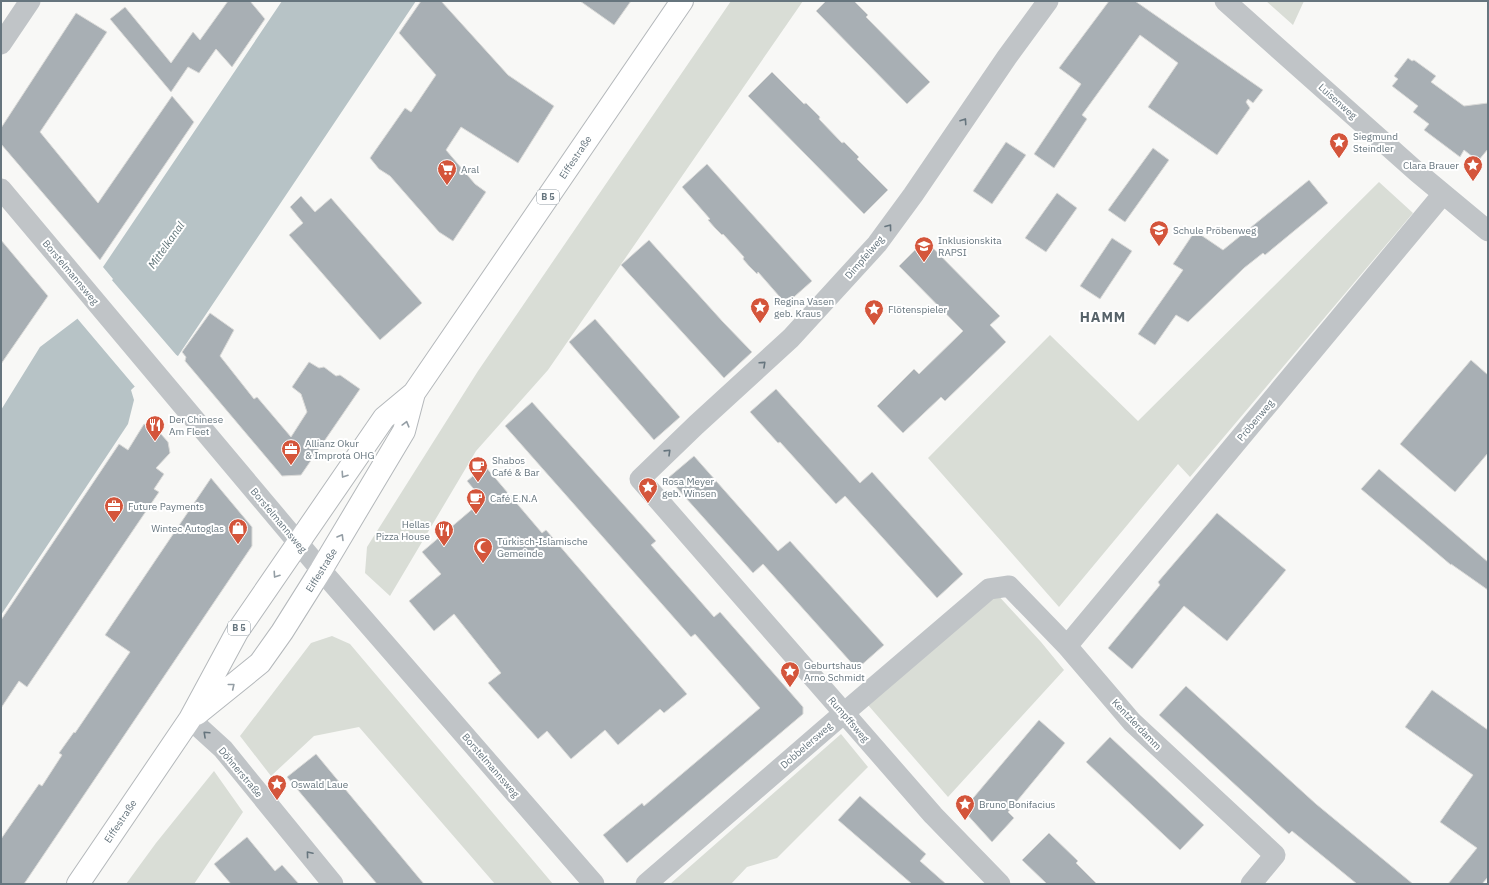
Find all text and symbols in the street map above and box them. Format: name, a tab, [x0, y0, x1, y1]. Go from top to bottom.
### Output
street label: Luisenweg	[1316, 81, 1360, 123]
one-way arrow	[959, 118, 967, 125]
place label: Siegmund Steindler	[1353, 130, 1398, 155]
place icon: Siegmund Steindler	[1328, 131, 1350, 159]
street label: Eiffestraße	[556, 133, 595, 181]
place icon: Clara Brauer	[1462, 154, 1484, 182]
supermarket icon: Aral	[436, 158, 458, 186]
place label: Clara Brauer	[1403, 159, 1459, 172]
place label: Aral	[461, 163, 479, 176]
road number: B 5	[537, 190, 559, 204]
water label: Mittelkanal	[145, 219, 187, 271]
school or university icon: Schule Pröbenweg	[1148, 219, 1170, 247]
place label: Schule Pröbenweg	[1173, 224, 1257, 237]
one-way arrow	[884, 225, 891, 232]
street label: Dimpfelweg	[842, 232, 887, 282]
place label: Inklusionskita RAPSI	[938, 234, 1002, 259]
school or university icon: Inklusionskita RAPSI	[913, 235, 935, 263]
street label: Borstelmannsweg	[40, 237, 102, 308]
place label: Regina Vasen geb. Kraus	[774, 295, 834, 320]
place icon: Regina Vasen geb. Kraus	[749, 296, 771, 324]
place icon: Flötenspieler	[863, 298, 885, 326]
place label: Flötenspieler	[888, 303, 947, 316]
district label: HAMM	[1080, 308, 1126, 326]
one-way arrow	[758, 361, 766, 368]
street label: Pröbenweg	[1234, 396, 1277, 444]
place label: Der Chinese Am Fleet	[169, 413, 224, 438]
restaurant icon: Der Chinese Am Fleet	[144, 414, 166, 442]
one-way arrow	[401, 421, 409, 427]
place label: Allianz Okur & Improta OHG	[305, 437, 374, 462]
office icon: Allianz Okur & Improta OHG	[280, 438, 302, 466]
one-way arrow	[663, 449, 671, 457]
place label: Shabos Café & Bar	[492, 454, 540, 479]
cafe icon: Shabos Café & Bar	[467, 455, 489, 483]
one-way arrow	[342, 471, 349, 478]
place label: Rosa Meyer geb. Winsen	[662, 475, 717, 500]
place icon: Rosa Meyer geb. Winsen	[637, 476, 659, 504]
street label: Borstelmannsweg	[248, 485, 310, 556]
cafe icon: Café E.N.A	[465, 487, 487, 515]
place label: Café E.N.A	[490, 492, 538, 505]
office icon: Future Payments	[103, 495, 125, 523]
place label: Future Payments	[128, 500, 204, 513]
shop icon: Wintec Autoglas	[227, 517, 249, 545]
place label: Hellas Pizza House	[376, 518, 431, 543]
restaurant icon: Hellas Pizza House	[433, 519, 455, 547]
place label: Wintec Autoglas	[151, 522, 224, 535]
one-way arrow	[337, 534, 344, 541]
place label: Türkisch-Islamische Gemeinde	[497, 535, 588, 560]
mosque icon: Türkisch-Islamische Gemeinde	[472, 536, 494, 564]
street label: Eiffestraße	[303, 545, 340, 595]
one-way arrow	[273, 571, 281, 578]
road number: B 5	[228, 621, 250, 635]
place label: Geburtshaus Arno Schmidt	[804, 659, 865, 684]
place icon: Geburtshaus Arno Schmidt	[779, 660, 801, 688]
one-way arrow	[227, 684, 234, 691]
street label: Rumpffsweg	[825, 694, 872, 745]
street label: Kentzlerdamm	[1109, 696, 1164, 753]
street label: Dobbelersweg	[778, 719, 835, 771]
one-way arrow	[203, 731, 211, 739]
street label: Borstelmannsweg	[459, 731, 523, 801]
street label: Döhnerstraße	[216, 744, 266, 801]
place icon: Oswald Laue	[266, 773, 288, 801]
place label: Oswald Laue	[291, 778, 349, 791]
place icon: Bruno Bonifacius	[954, 793, 976, 821]
street label: Eiffestraße	[101, 797, 140, 845]
place label: Bruno Bonifacius	[979, 798, 1056, 811]
one-way arrow	[306, 851, 313, 859]

